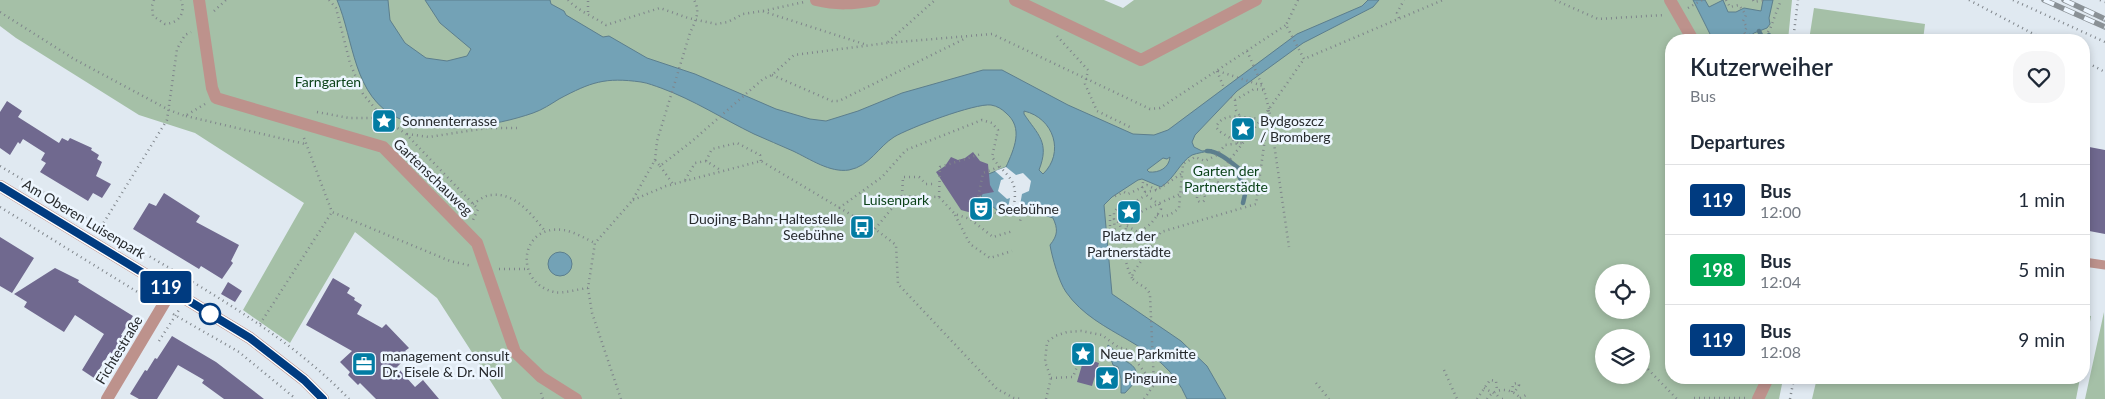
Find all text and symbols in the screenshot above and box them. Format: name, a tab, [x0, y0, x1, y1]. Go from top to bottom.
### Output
button: heart	[2013, 51, 2065, 103]
text: Kutzerweiher	[1690, 52, 1833, 81]
park label: Farngarten	[295, 73, 361, 90]
text: Bus	[1690, 86, 1716, 105]
place icon: Sonnenterrasse	[371, 108, 397, 134]
place label: Sonnenterrasse	[402, 112, 497, 129]
place label: Bydgoszcz / Bromberg	[1260, 112, 1331, 145]
place icon: Bydgoszcz / Bromberg	[1230, 116, 1256, 142]
text: Departures	[1690, 130, 1785, 153]
street label: Gartenschauweg	[390, 135, 476, 219]
park label: Garten der Partnerstädte	[1184, 162, 1268, 195]
street label: Am Oberen Luisenpark	[20, 175, 150, 263]
text: Bus	[1760, 179, 1791, 202]
text: 1 min	[2018, 188, 2065, 211]
text: 119	[1702, 189, 1733, 211]
park label: Luisenpark	[863, 191, 930, 208]
theatre icon: Seebühne	[968, 196, 994, 222]
place icon: Platz der Partnerstädte	[1116, 199, 1142, 225]
place label: Seebühne	[998, 200, 1059, 217]
text: 12:00	[1760, 202, 1801, 221]
place label: Duojing-Bahn-Haltestelle Seebühne	[688, 210, 844, 243]
bus stop icon: Duojing-Bahn-Haltestelle Seebühne	[849, 214, 875, 240]
place label: Platz der Partnerstädte	[1087, 227, 1171, 260]
text: Bus	[1760, 249, 1791, 272]
text: 5 min	[2018, 258, 2065, 281]
text: 198	[1702, 259, 1733, 281]
map controls	[1595, 264, 1650, 384]
button: locate	[1595, 264, 1650, 319]
line badge: 119	[137, 271, 195, 303]
text: 12:04	[1760, 272, 1801, 291]
text: 119	[150, 276, 182, 298]
unlabelled marker	[199, 303, 221, 325]
street label: Fichtestraße	[92, 313, 146, 387]
text: Bus	[1760, 319, 1791, 342]
text: 9 min	[2018, 328, 2065, 351]
button: layers	[1595, 329, 1650, 384]
text: 119	[1702, 329, 1733, 351]
place icon: Neue Parkmitte	[1070, 341, 1096, 367]
text: 12:08	[1760, 342, 1801, 361]
place label: Neue Parkmitte	[1100, 345, 1196, 362]
place label: management consult Dr. Eisele & Dr. Noll	[382, 347, 510, 380]
office icon: management consult Dr. Eisele & Dr. Noll	[351, 351, 377, 377]
place icon: Pinguine	[1094, 365, 1120, 391]
place label: Pinguine	[1124, 369, 1177, 386]

